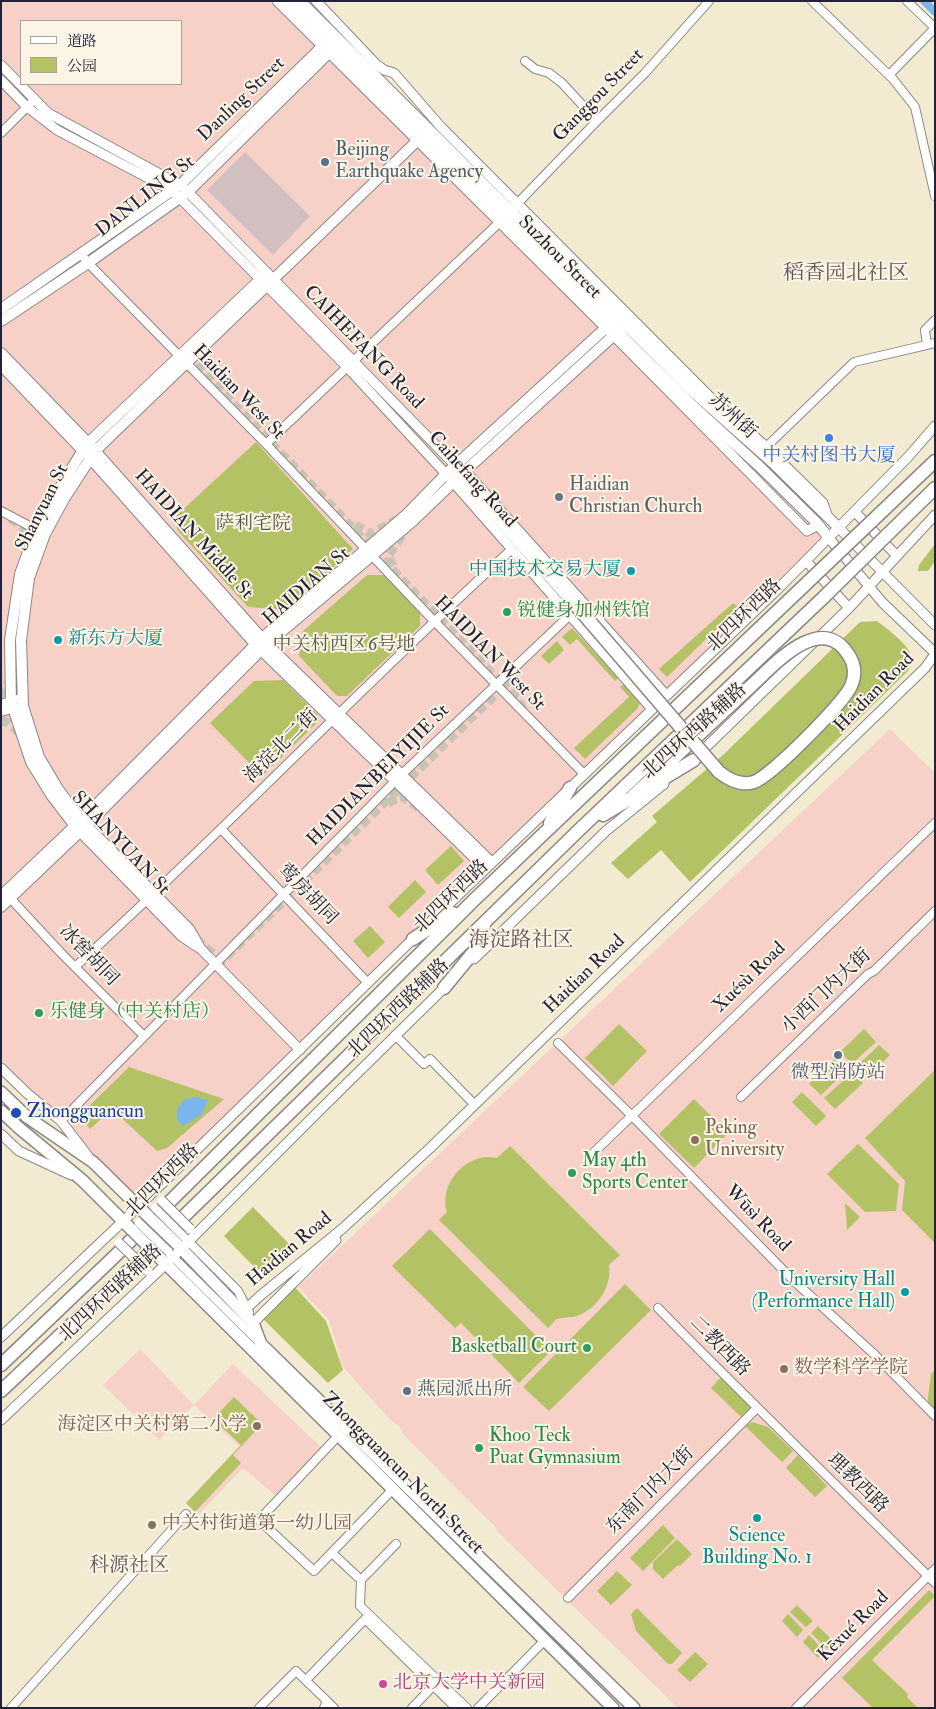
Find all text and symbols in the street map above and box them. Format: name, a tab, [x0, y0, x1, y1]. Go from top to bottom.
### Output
legend	[20, 20, 182, 85]
text: 道路	[67, 32, 97, 51]
street label: Ganggou Street	[549, 45, 649, 147]
street label: Danling Street	[194, 53, 290, 147]
text: 公园	[67, 57, 97, 76]
place label: Beijing Earthquake Agency	[335, 140, 483, 184]
street label: DANLING St	[92, 151, 200, 243]
marker: Beijing Earthquake Agency	[319, 156, 331, 168]
street label: Suzhou Street	[513, 212, 605, 304]
district label: 稻香园北社区	[783, 261, 909, 287]
street label: CAIHEFANG Road	[298, 282, 428, 414]
street label: Haidian West St	[187, 341, 289, 445]
street label: 苏州街	[703, 389, 761, 445]
street label: Caihefang Road	[423, 427, 521, 533]
marker: 中关村图书大厦	[823, 432, 835, 444]
place label: 中关村图书大厦	[763, 446, 895, 468]
street label: Shanyuan St	[11, 461, 75, 555]
street label: HAIDIAN Middle St	[129, 465, 257, 605]
place label: Haidian Christian Church	[569, 475, 703, 519]
marker: Haidian Christian Church	[553, 491, 565, 503]
park label: 萨利宅院	[215, 514, 291, 536]
street label: HAIDIAN St	[259, 543, 355, 631]
place label: 中国技术交易大厦	[469, 560, 621, 582]
marker: 中国技术交易大厦	[625, 565, 637, 577]
street label: 北四环西路	[703, 575, 787, 657]
street label: HAIDIAN West St	[429, 592, 549, 716]
place label: 锐健身加州铁馆	[517, 601, 650, 623]
marker: 锐健身加州铁馆	[501, 606, 513, 618]
place label: 新东方大厦	[68, 629, 163, 651]
marker: 新东方大厦	[52, 634, 64, 646]
park label: 中关村西区6号地	[273, 635, 415, 657]
street label: Haidian Road	[830, 648, 920, 738]
street label: 北四环西路辅路	[638, 679, 752, 785]
street label: HAIDIANBEIYIJIE St	[303, 700, 455, 852]
street label: 海淀北二街	[240, 705, 324, 789]
street label: SHANYUAN St	[66, 787, 174, 901]
street label: 北四环西路	[410, 856, 494, 938]
street label: 莺房胡同	[272, 860, 342, 930]
street label: 冰窖胡同	[53, 921, 123, 991]
district label: 海淀路社区	[469, 928, 573, 954]
street label: Haidian Road	[540, 931, 630, 1019]
street label: Xuésù Road	[709, 938, 791, 1018]
street label: 小西门内大街	[778, 945, 876, 1039]
street label: 北四环西路辅路	[343, 955, 455, 1063]
place label: 乐健身（中关村店）	[49, 1002, 220, 1024]
marker: 乐健身（中关村店）	[33, 1007, 45, 1019]
marker: 微型消防站	[832, 1049, 844, 1061]
place label: 微型消防站	[791, 1063, 885, 1085]
place label: Zhongguancun	[27, 1102, 144, 1124]
marker: Zhongguancun	[9, 1106, 23, 1120]
place label: Peking University	[705, 1118, 784, 1162]
marker: Peking University	[689, 1134, 701, 1146]
street label: 北四环西路	[121, 1139, 205, 1223]
place label: May 4th Sports Center	[582, 1151, 688, 1195]
marker: May 4th Sports Center	[566, 1167, 578, 1179]
street label: Wūsì Road	[719, 1181, 795, 1257]
street label: Haidian Road	[243, 1208, 337, 1292]
street label: 北四环西路辅路	[55, 1240, 167, 1348]
place label: University Hall (Performance Hall)	[752, 1270, 895, 1314]
marker: University Hall (Performance Hall)	[899, 1286, 911, 1298]
street label: 二教西路	[684, 1312, 754, 1382]
place label: Basketball Court	[450, 1337, 577, 1359]
marker: Basketball Court	[581, 1342, 593, 1354]
place label: 数学科学学院	[794, 1358, 908, 1380]
marker: 数学科学学院	[778, 1363, 790, 1375]
place label: 燕园派出所	[417, 1380, 512, 1402]
marker: 燕园派出所	[401, 1385, 413, 1397]
street label: Zhongguancun North Street	[316, 1388, 488, 1560]
place label: 海淀区中关村第二小学	[57, 1415, 247, 1437]
marker: 海淀区中关村第二小学	[251, 1420, 263, 1432]
place label: Khoo Teck Puat Gymnasium	[489, 1426, 621, 1470]
marker: Khoo Teck Puat Gymnasium	[473, 1442, 485, 1454]
street label: 东南门内大街	[603, 1443, 699, 1539]
street label: 理教西路	[822, 1449, 892, 1519]
marker: Science Building No. 1	[751, 1512, 763, 1524]
place label: 中关村街道第一幼儿园	[162, 1514, 352, 1536]
marker: 中关村街道第一幼儿园	[146, 1519, 158, 1531]
place label: Science Building No. 1	[702, 1526, 812, 1570]
district label: 科源社区	[89, 1555, 169, 1579]
street label: Kēxué Road	[814, 1587, 894, 1667]
place label: 北京大学中关新园	[393, 1673, 545, 1695]
marker: 北京大学中关新园	[377, 1678, 389, 1690]

